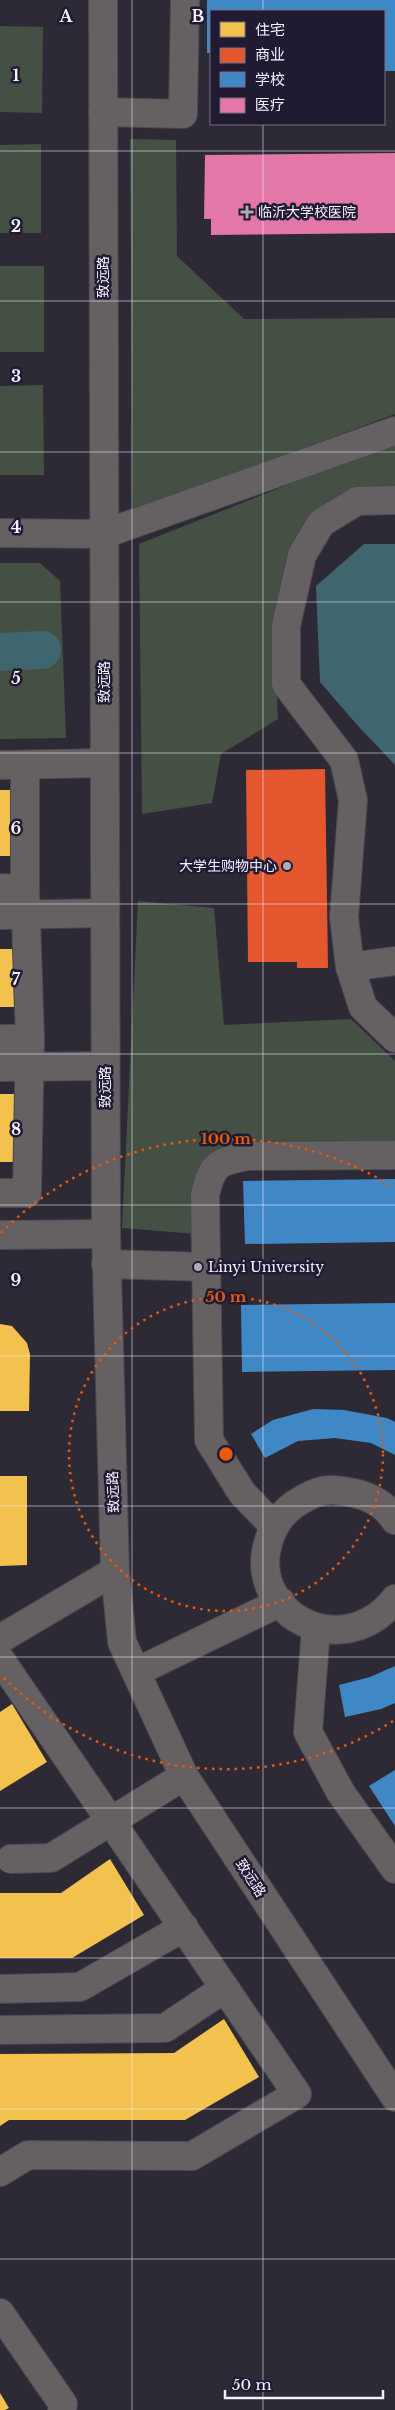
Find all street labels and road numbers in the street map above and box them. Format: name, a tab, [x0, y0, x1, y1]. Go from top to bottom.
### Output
street label: 致远路	[94, 256, 112, 298]
street label: 致远路	[95, 661, 113, 703]
street label: 致远路	[96, 1066, 114, 1108]
street label: 致远路	[103, 1471, 123, 1513]
street label: 致远路	[232, 1855, 270, 1901]

